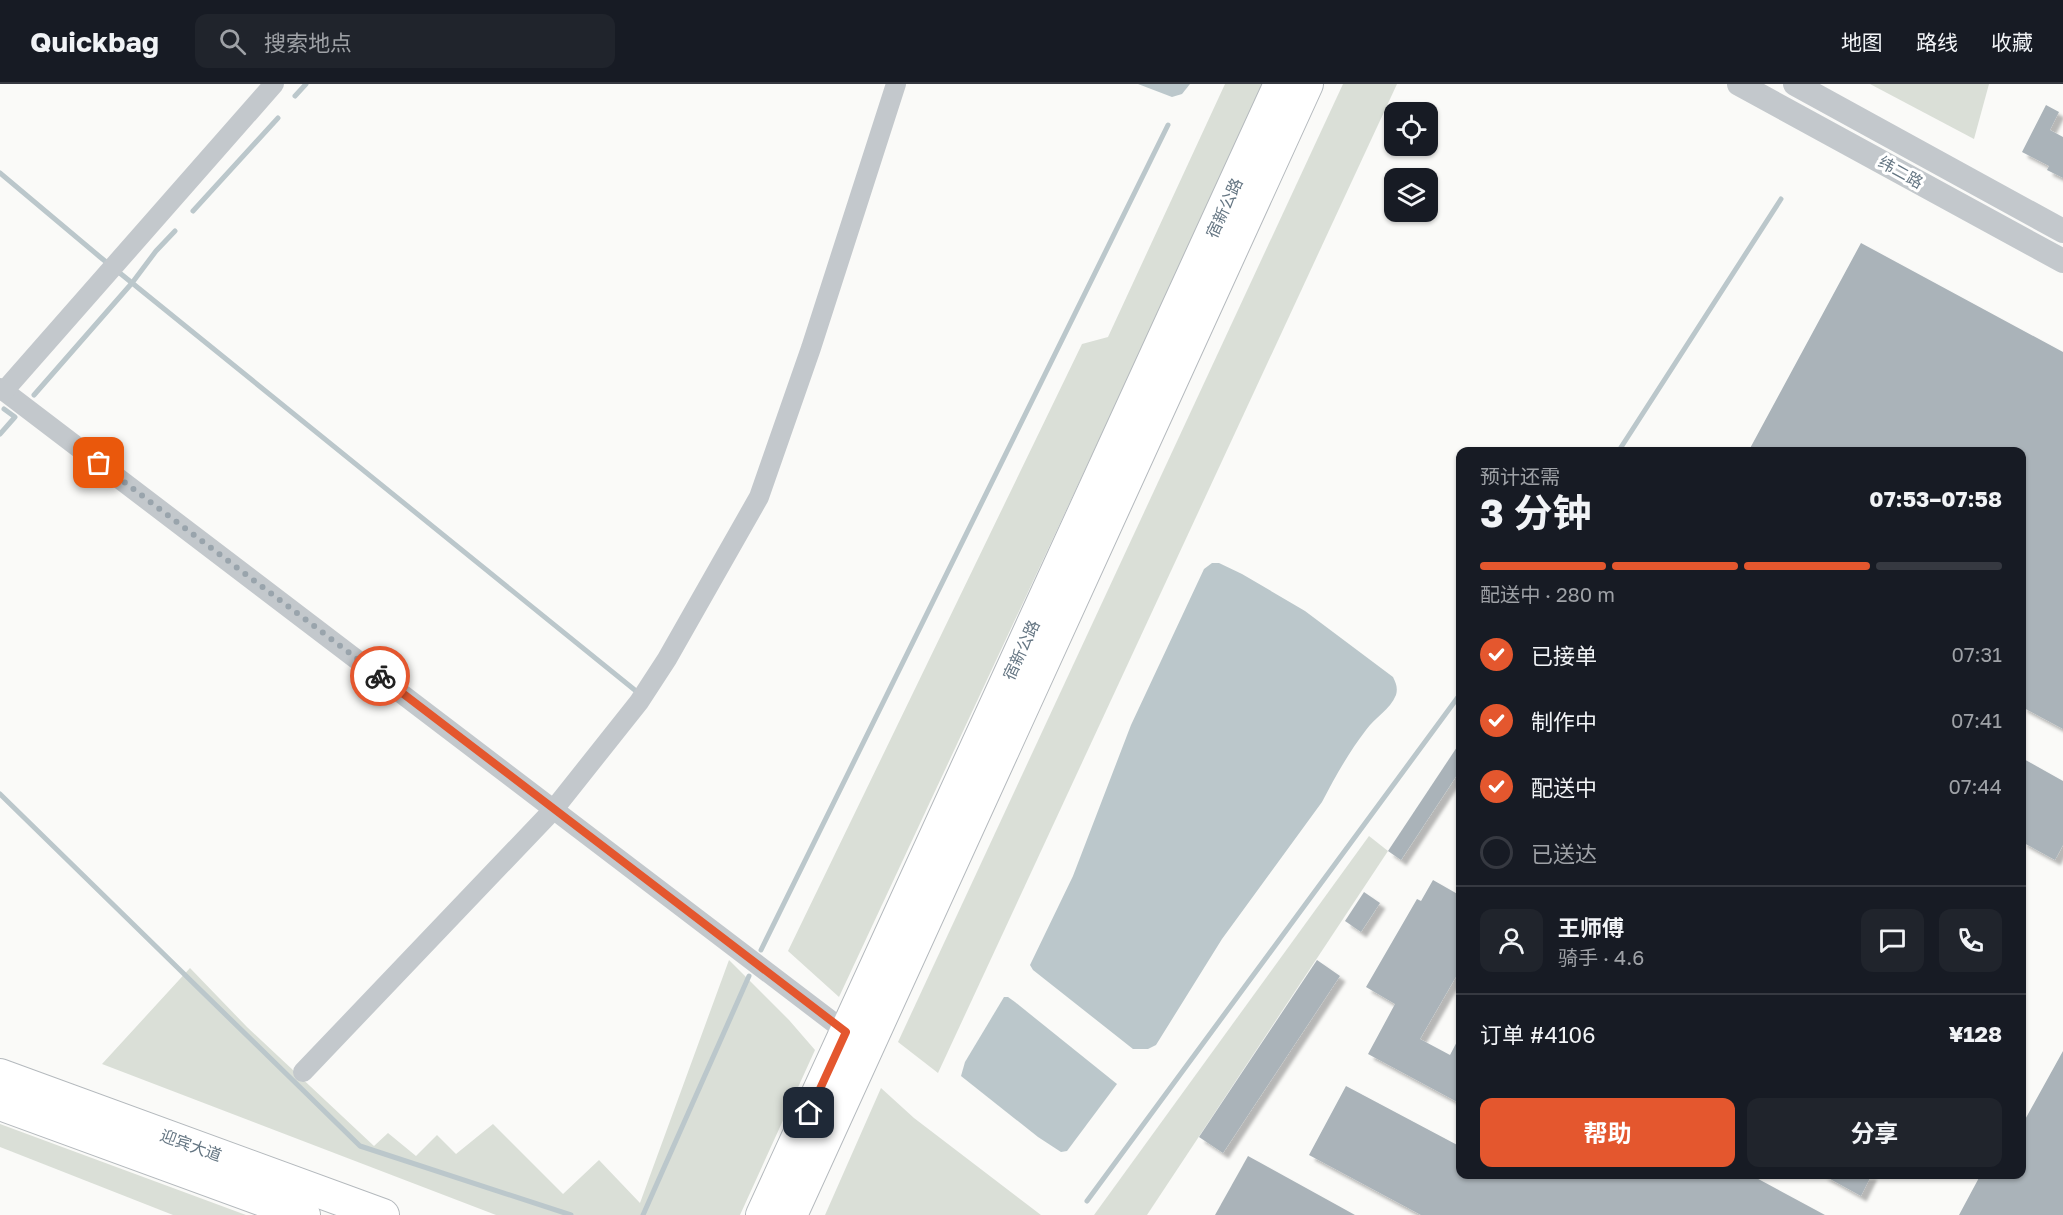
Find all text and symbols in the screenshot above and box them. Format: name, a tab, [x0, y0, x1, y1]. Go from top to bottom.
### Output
search box	[195, 14, 615, 68]
text: Quickbag	[30, 25, 159, 58]
icon: search	[216, 25, 249, 58]
text: 搜索地点	[264, 29, 352, 56]
text: 地图	[1841, 29, 1883, 55]
text: 路线	[1916, 29, 1958, 55]
text: 收藏	[1991, 29, 2033, 55]
map controls	[1384, 102, 1438, 222]
button: locate	[1384, 102, 1438, 156]
street label: 纬二路	[1875, 152, 1927, 192]
button: layers	[1384, 168, 1438, 222]
street label: 宿新公路	[1201, 175, 1247, 241]
pin	[73, 437, 124, 488]
icon: bag	[82, 446, 115, 479]
text: 预计还需	[1480, 464, 1560, 488]
text: 07:53–07:58	[1869, 485, 2002, 512]
text: 3 分钟	[1480, 489, 1592, 536]
text: 配送中 · 280 m	[1480, 582, 1615, 606]
street label: 宿新公路	[998, 617, 1044, 683]
icon: check	[1480, 638, 1513, 671]
text: 已接单	[1531, 642, 1597, 669]
text: 07:31	[1952, 642, 2002, 666]
courier	[350, 646, 410, 706]
icon: bike	[364, 660, 397, 693]
icon: check	[1480, 704, 1513, 737]
text: 制作中	[1531, 708, 1597, 735]
text: 07:41	[1951, 708, 2002, 732]
icon: check	[1480, 770, 1513, 803]
text: 配送中	[1531, 774, 1597, 801]
text: 07:44	[1949, 774, 2002, 798]
text: 已送达	[1531, 840, 1597, 867]
button: person	[1480, 909, 1543, 972]
button: chat	[1861, 909, 1924, 972]
button: phone	[1939, 909, 2002, 972]
text: 王师傅	[1558, 914, 1624, 941]
text: 骑手 · 4.6	[1558, 945, 1644, 969]
text: ¥128	[1949, 1020, 2002, 1047]
text: 订单 #4106	[1480, 1021, 1596, 1048]
pin	[783, 1087, 834, 1138]
icon: home	[792, 1096, 825, 1129]
button: 帮助	[1480, 1098, 1735, 1167]
button: 分享	[1747, 1098, 2002, 1167]
street label: 迎宾大道	[158, 1125, 224, 1165]

